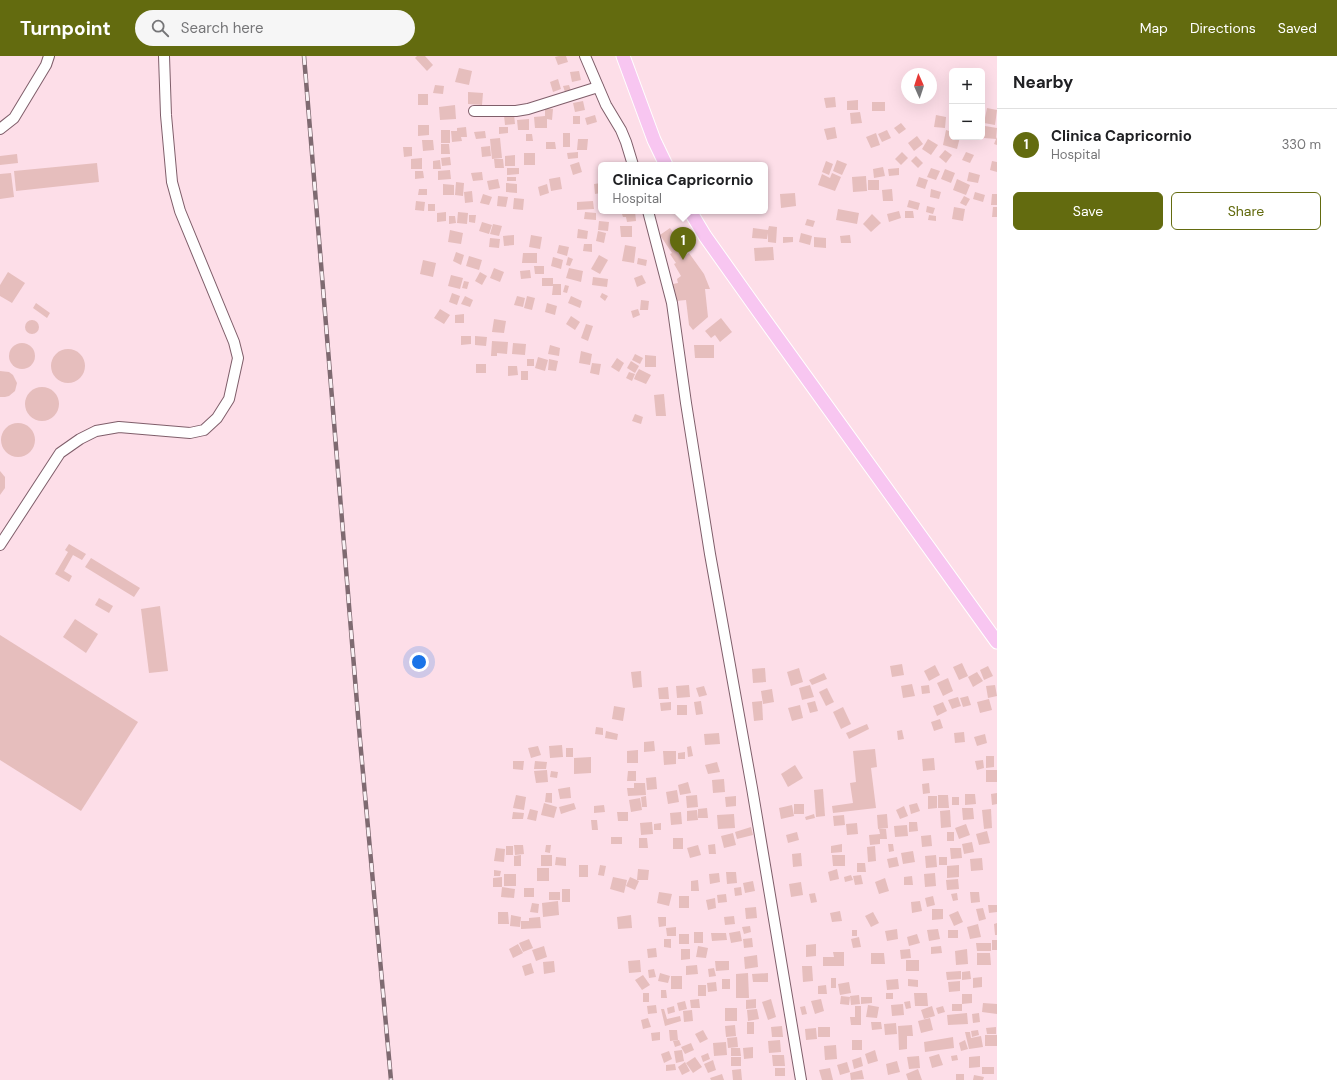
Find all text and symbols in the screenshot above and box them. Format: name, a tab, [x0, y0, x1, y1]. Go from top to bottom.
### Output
search box	[135, 10, 415, 46]
text: Turnpoint	[20, 16, 111, 41]
icon: search	[149, 17, 171, 39]
text: Search here	[181, 18, 264, 38]
text: Map	[1140, 19, 1168, 37]
text: Directions	[1190, 19, 1256, 37]
text: Saved	[1278, 19, 1317, 37]
north arrow	[901, 68, 937, 104]
map controls	[949, 68, 985, 140]
button: +	[949, 68, 985, 104]
text: Nearby	[1013, 71, 1073, 93]
button: −	[949, 104, 985, 140]
text: Clinica Capricornio	[1051, 126, 1192, 146]
text: 1	[1024, 136, 1028, 153]
text: 330 m	[1282, 136, 1321, 153]
text: Hospital	[1051, 146, 1100, 163]
popup	[598, 162, 768, 214]
text: Clinica Capricornio	[613, 170, 753, 190]
text: Hospital	[613, 190, 662, 207]
button: Save	[1013, 192, 1163, 230]
button: Share	[1171, 192, 1321, 230]
pin: 1	[670, 227, 696, 260]
your location	[409, 652, 429, 672]

